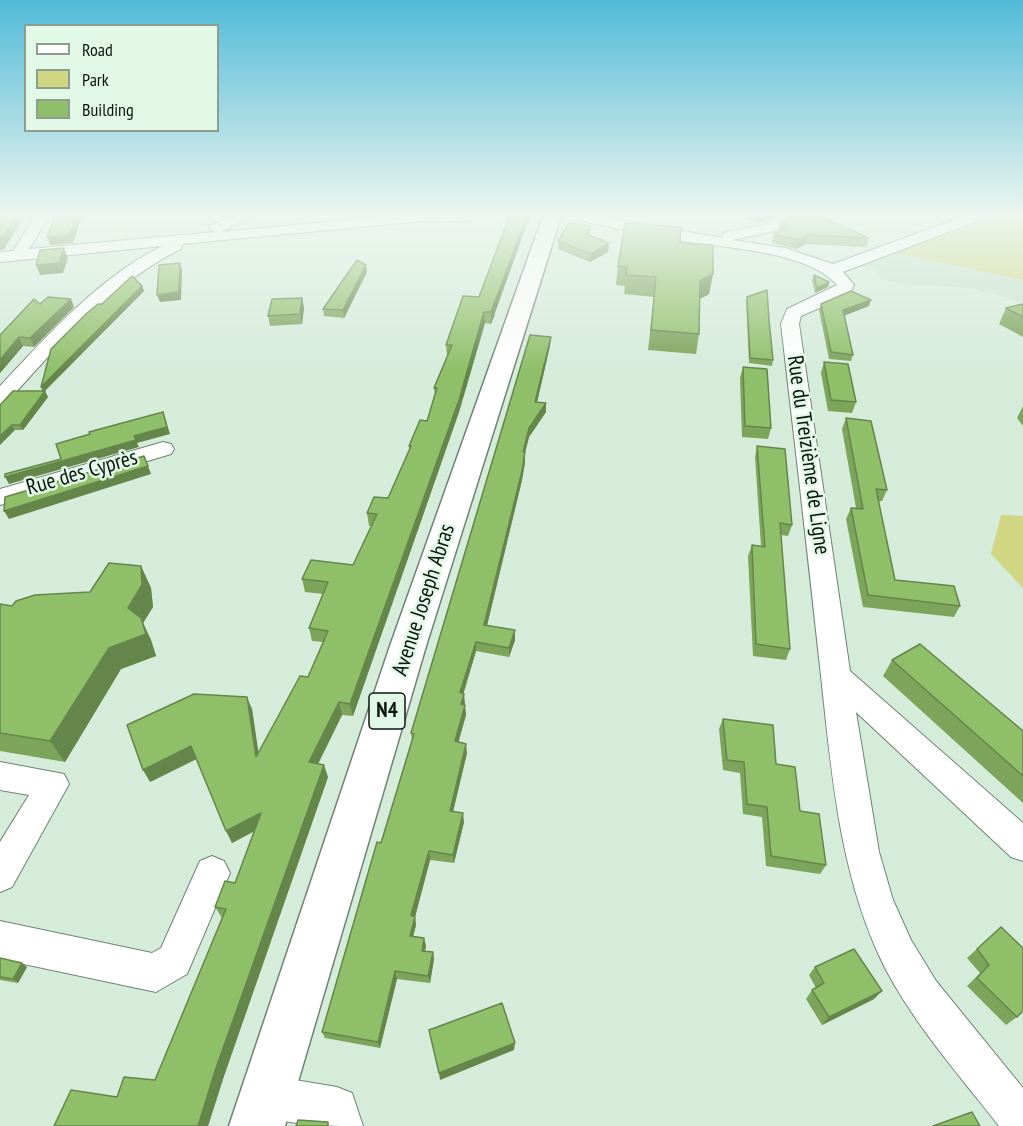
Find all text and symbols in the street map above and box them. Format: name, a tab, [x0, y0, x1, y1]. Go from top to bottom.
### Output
legend	[24, 24, 219, 132]
text: Road	[82, 38, 113, 61]
text: Park	[82, 68, 109, 91]
text: Building	[82, 98, 134, 121]
street label: Rue du Treizième de Ligne	[781, 354, 835, 556]
street label: Rue des Cyprès	[23, 445, 141, 501]
street label: Avenue Joseph Abras	[387, 521, 461, 679]
road number: N4	[369, 693, 405, 729]

